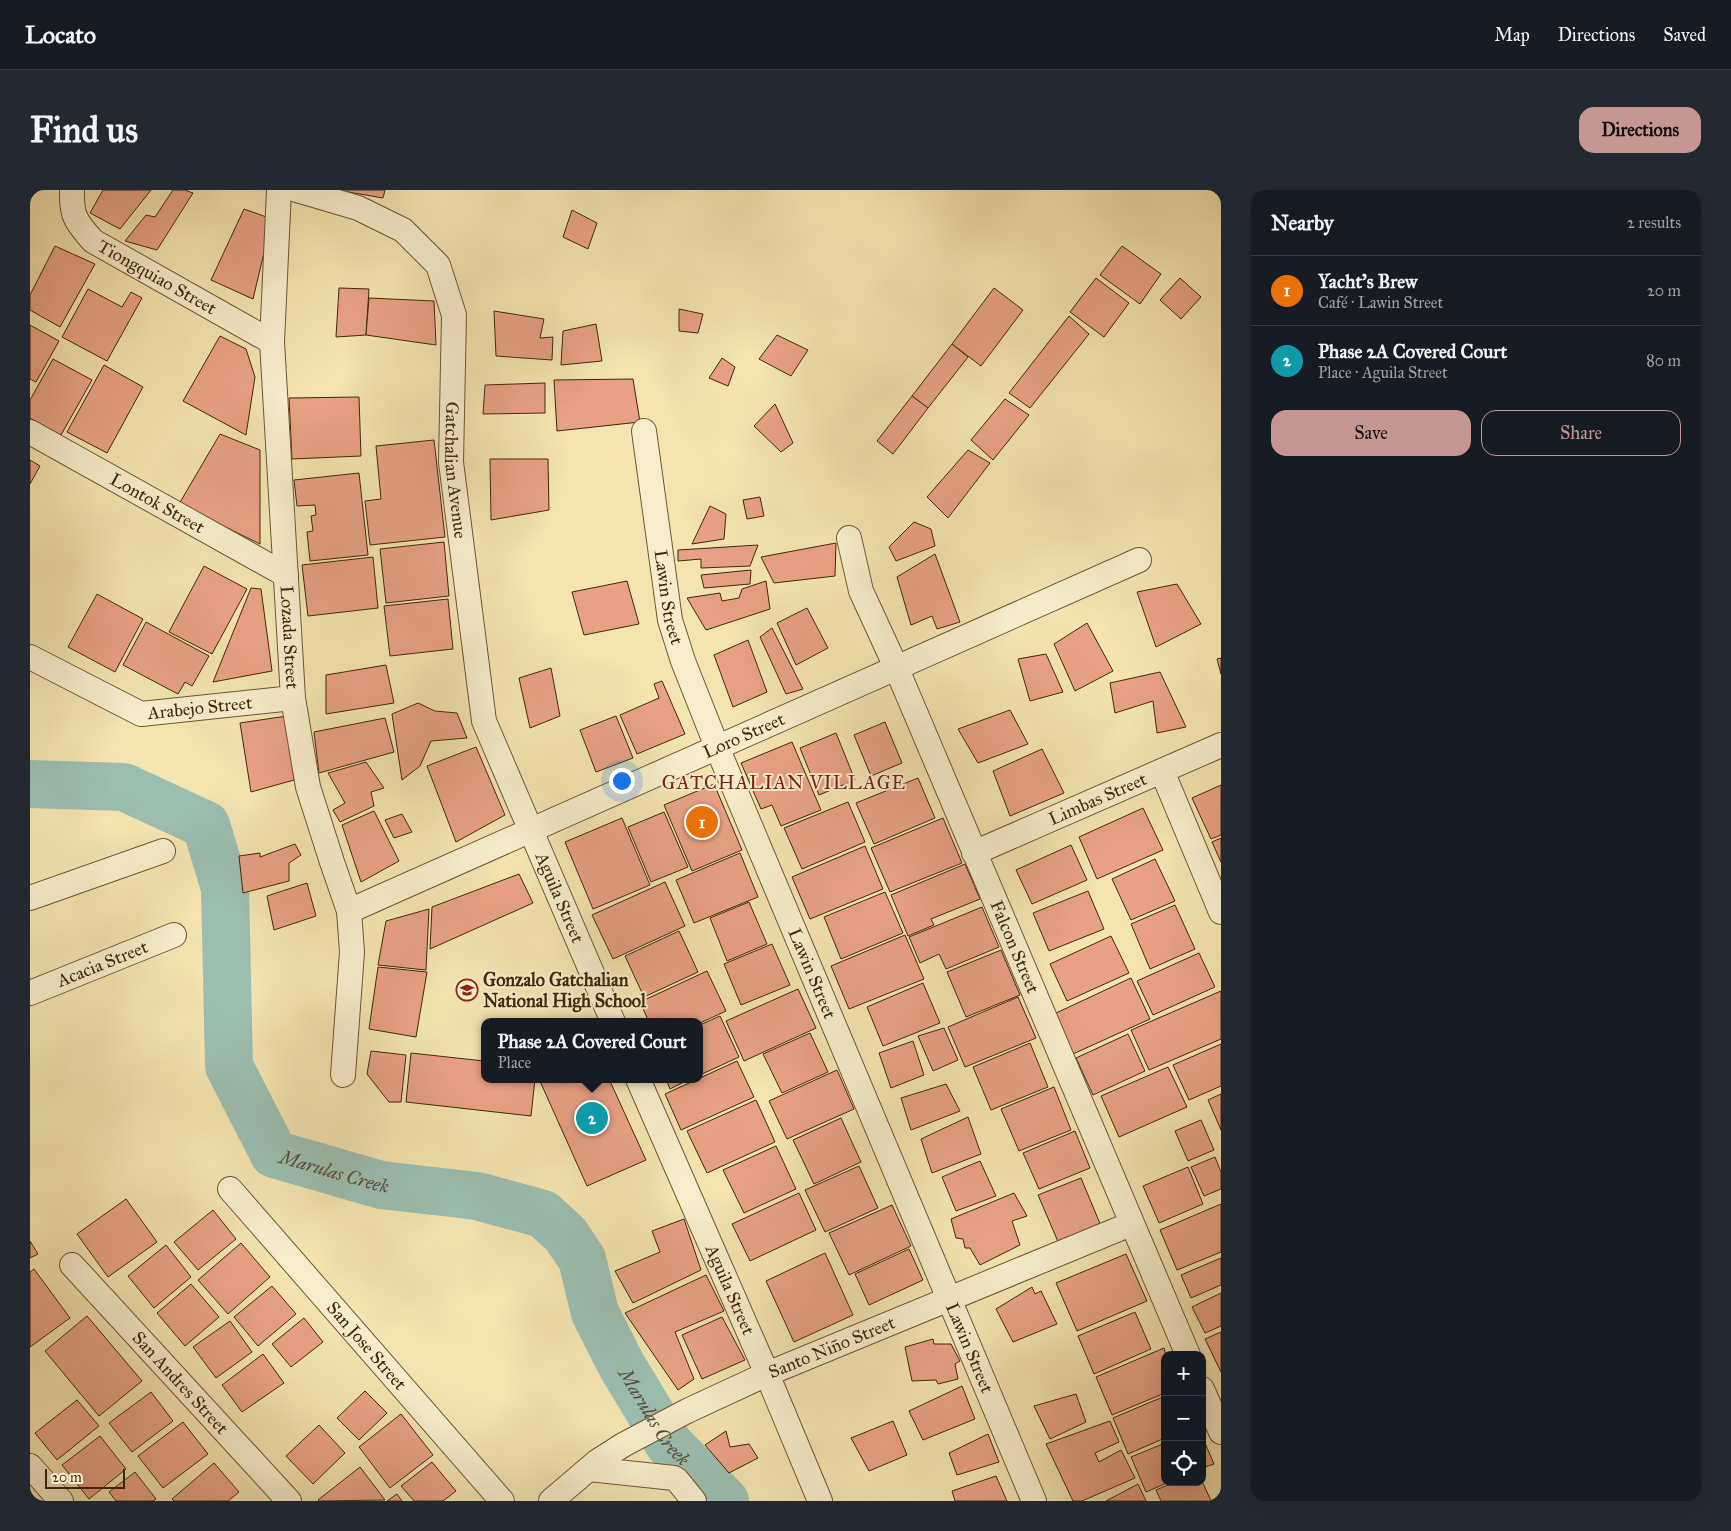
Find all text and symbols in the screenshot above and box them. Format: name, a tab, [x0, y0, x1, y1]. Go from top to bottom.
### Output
text: Locato	[25, 20, 96, 50]
text: Map	[1494, 24, 1530, 46]
text: Directions	[1558, 24, 1635, 46]
text: Saved	[1663, 24, 1706, 46]
button: Directions	[1579, 107, 1701, 153]
text: Find us	[30, 109, 138, 152]
text: Nearby	[1271, 210, 1334, 236]
text: 2 results	[1627, 213, 1681, 232]
street label: Tiongquiao Street	[94, 235, 221, 320]
text: Yacht’s Brew	[1318, 270, 1418, 293]
text: 1	[1284, 281, 1290, 300]
text: 20 m	[1647, 281, 1681, 300]
text: Café · Lawin Street	[1318, 293, 1443, 312]
text: Phase 2A Covered Court	[1318, 340, 1507, 363]
text: 2	[1283, 351, 1291, 370]
text: 80 m	[1646, 351, 1681, 370]
text: Place · Aguila Street	[1318, 363, 1448, 382]
street label: Gatchalian Avenue	[440, 401, 472, 540]
button: Save	[1271, 410, 1471, 456]
button: Share	[1481, 410, 1681, 456]
street label: Lontok Street	[106, 468, 209, 539]
street label: Lawin Street	[649, 548, 688, 648]
street label: Lozada Street	[275, 585, 303, 690]
street label: Arabejo Street	[146, 691, 254, 724]
street label: Loro Street	[700, 708, 789, 763]
your location	[609, 768, 635, 794]
street label: Limbas Street	[1045, 768, 1151, 830]
district label: GATCHALIAN VILLAGE	[662, 771, 906, 794]
pin: 1	[686, 803, 718, 841]
street label: Aguila Street	[530, 848, 589, 947]
street label: Falcon Street	[985, 897, 1044, 997]
street label: Lawin Street	[784, 925, 841, 1023]
street label: Acacia Street	[53, 935, 152, 992]
place label: Gonzalo Gatchalian National High School	[483, 969, 647, 1013]
school or university icon: Gonzalo Gatchalian National High School	[455, 978, 479, 1002]
popup	[481, 1018, 703, 1083]
text: Phase 2A Covered Court	[497, 1030, 687, 1053]
text: Place	[497, 1053, 531, 1072]
pin: 2	[576, 1099, 608, 1137]
water label: Marulas Creek	[275, 1144, 390, 1197]
street label: Aguila Street	[700, 1240, 760, 1339]
street label: San Jose Street	[322, 1297, 412, 1395]
street label: Lawin Street	[941, 1299, 999, 1397]
street label: Santo Niño Street	[765, 1311, 899, 1383]
street label: San Andres Street	[128, 1327, 233, 1439]
map controls	[1161, 1351, 1206, 1486]
button: +	[1161, 1351, 1206, 1396]
water label: Marulas Creek	[613, 1362, 695, 1471]
button: −	[1161, 1396, 1206, 1441]
button: locate	[1161, 1441, 1206, 1486]
scale bar	[45, 1466, 125, 1489]
text: 20 m	[52, 1469, 82, 1486]

